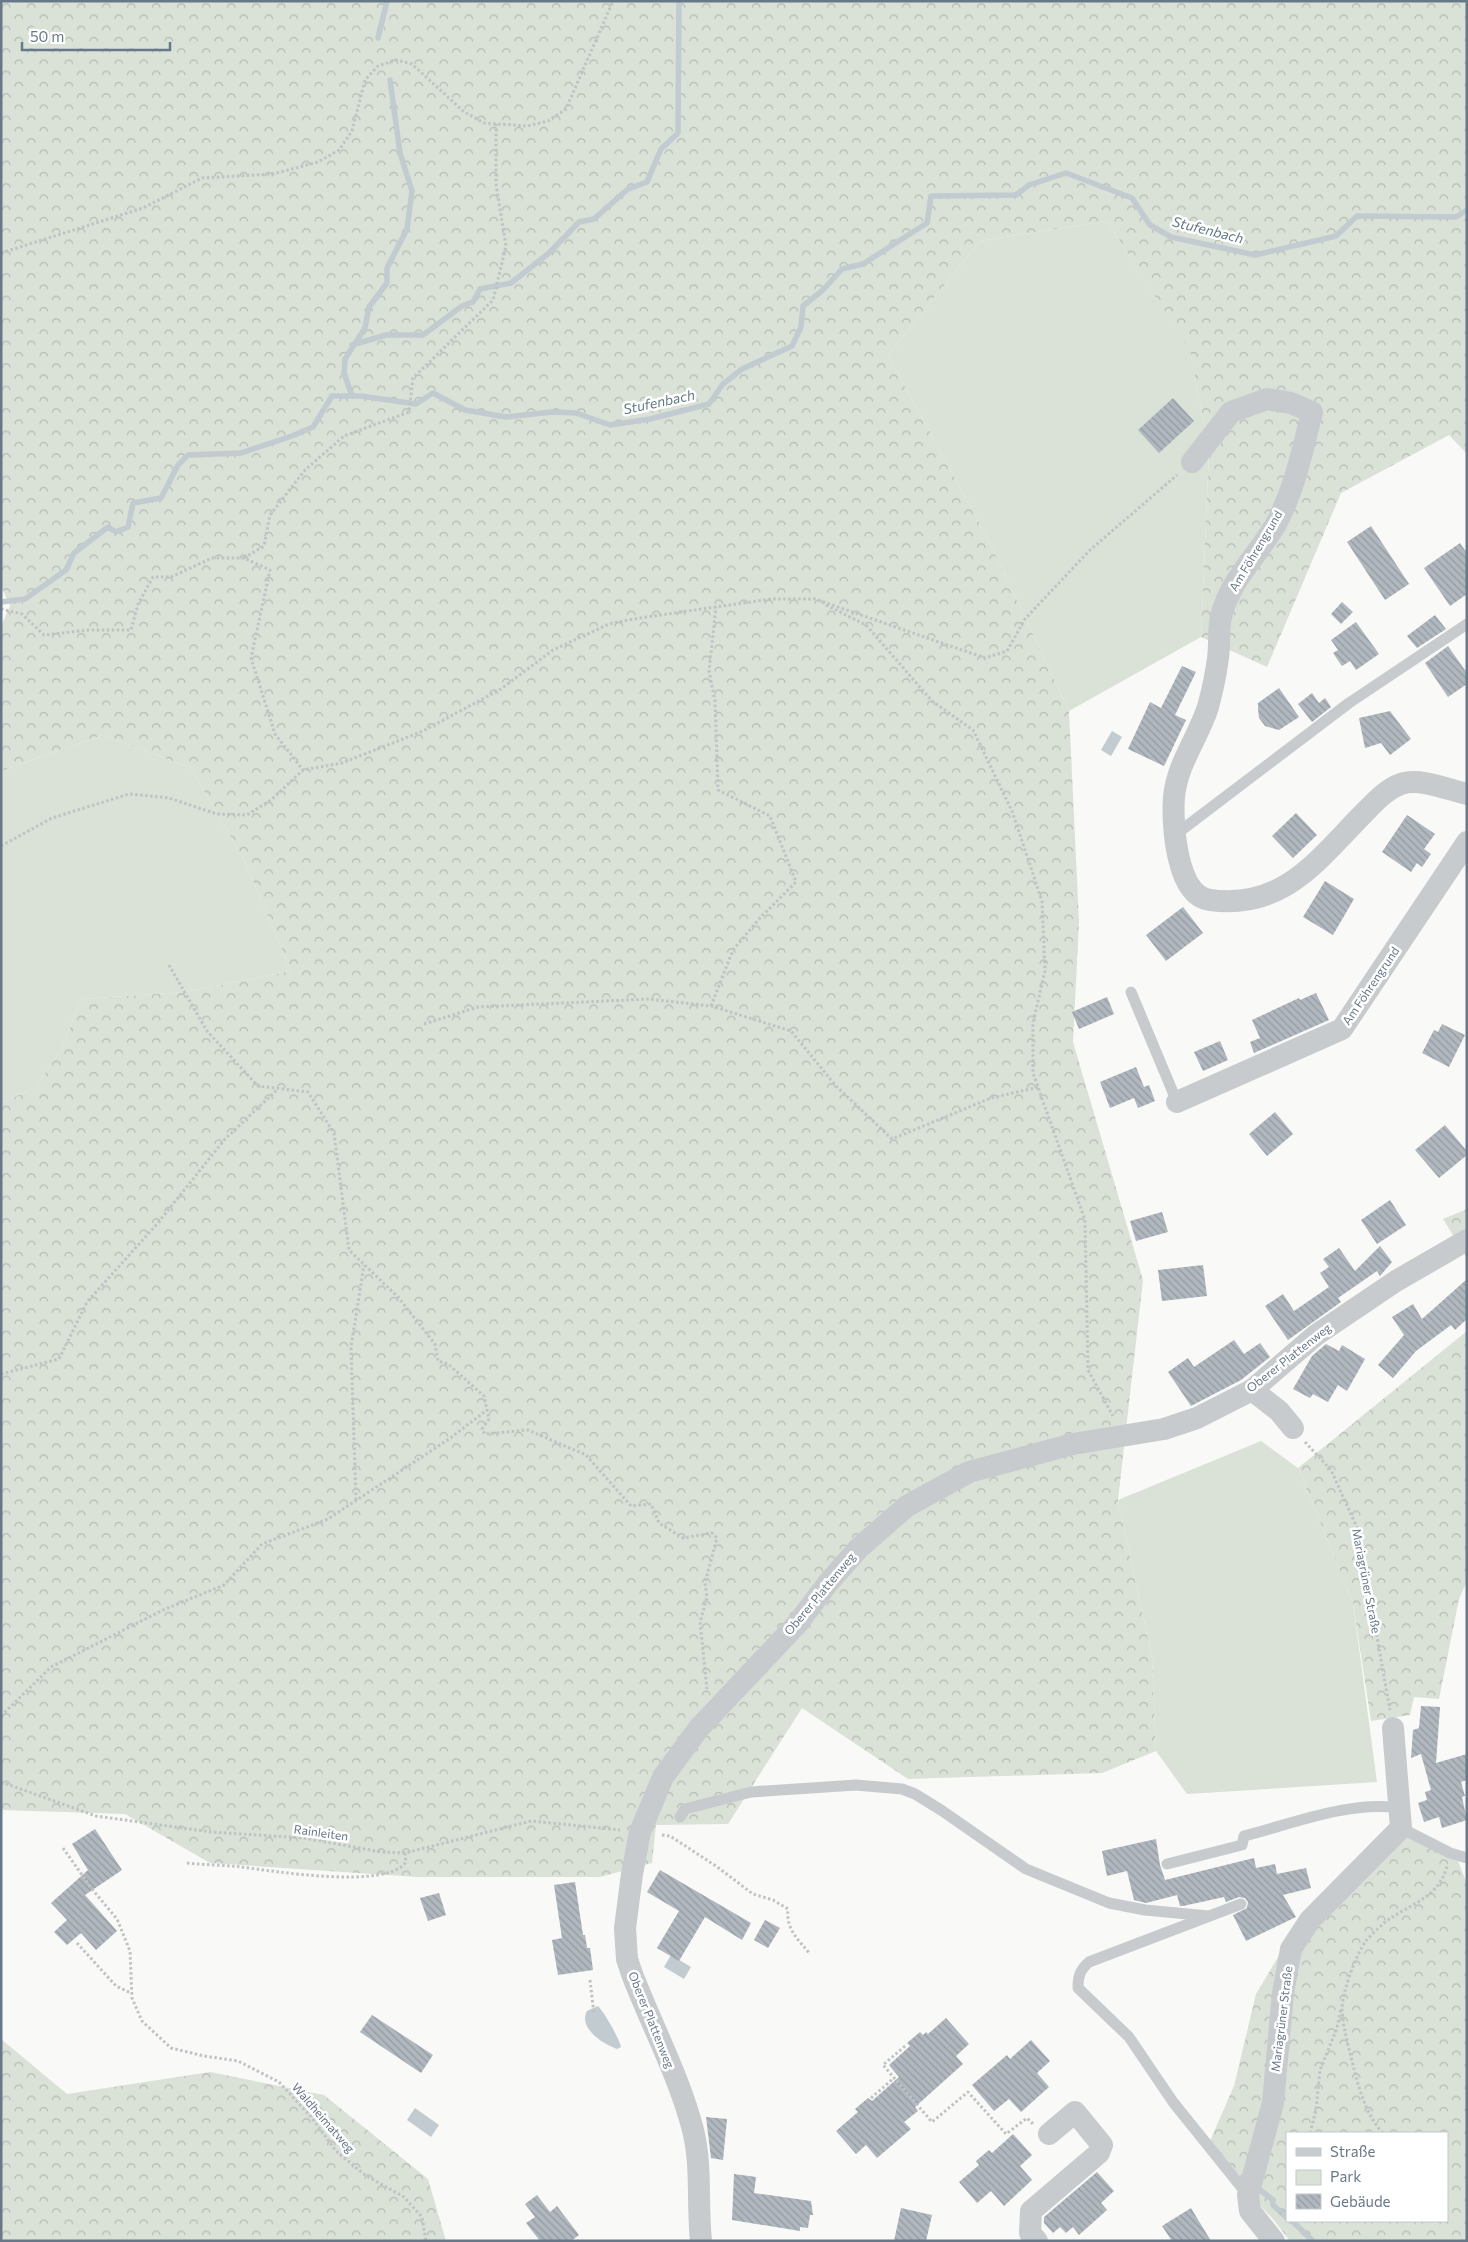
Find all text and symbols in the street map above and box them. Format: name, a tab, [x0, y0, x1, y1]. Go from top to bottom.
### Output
scale bar	[22, 20, 170, 52]
text: 50 m	[30, 27, 64, 45]
water label: Stufenbach	[1171, 212, 1245, 247]
water label: Stufenbach	[622, 386, 696, 417]
street label: Am Föhrengrund	[1226, 508, 1285, 593]
street label: Am Föhrengrund	[1339, 944, 1402, 1027]
street label: Oberer Plattenweg	[1243, 1320, 1334, 1394]
street label: Mariagrüner Straße	[1350, 1527, 1384, 1634]
street label: Oberer Plattenweg	[781, 1549, 858, 1637]
street label: Rainleiten	[293, 1821, 349, 1843]
street label: Mariagrüner Straße	[1268, 1965, 1294, 2073]
street label: Oberer Plattenweg	[626, 1969, 678, 2071]
street label: Waldheimatweg	[290, 2080, 358, 2156]
legend	[1286, 2132, 1448, 2222]
text: Straße	[1330, 2142, 1376, 2160]
text: Park	[1330, 2167, 1361, 2185]
text: Gebäude	[1330, 2192, 1391, 2210]

